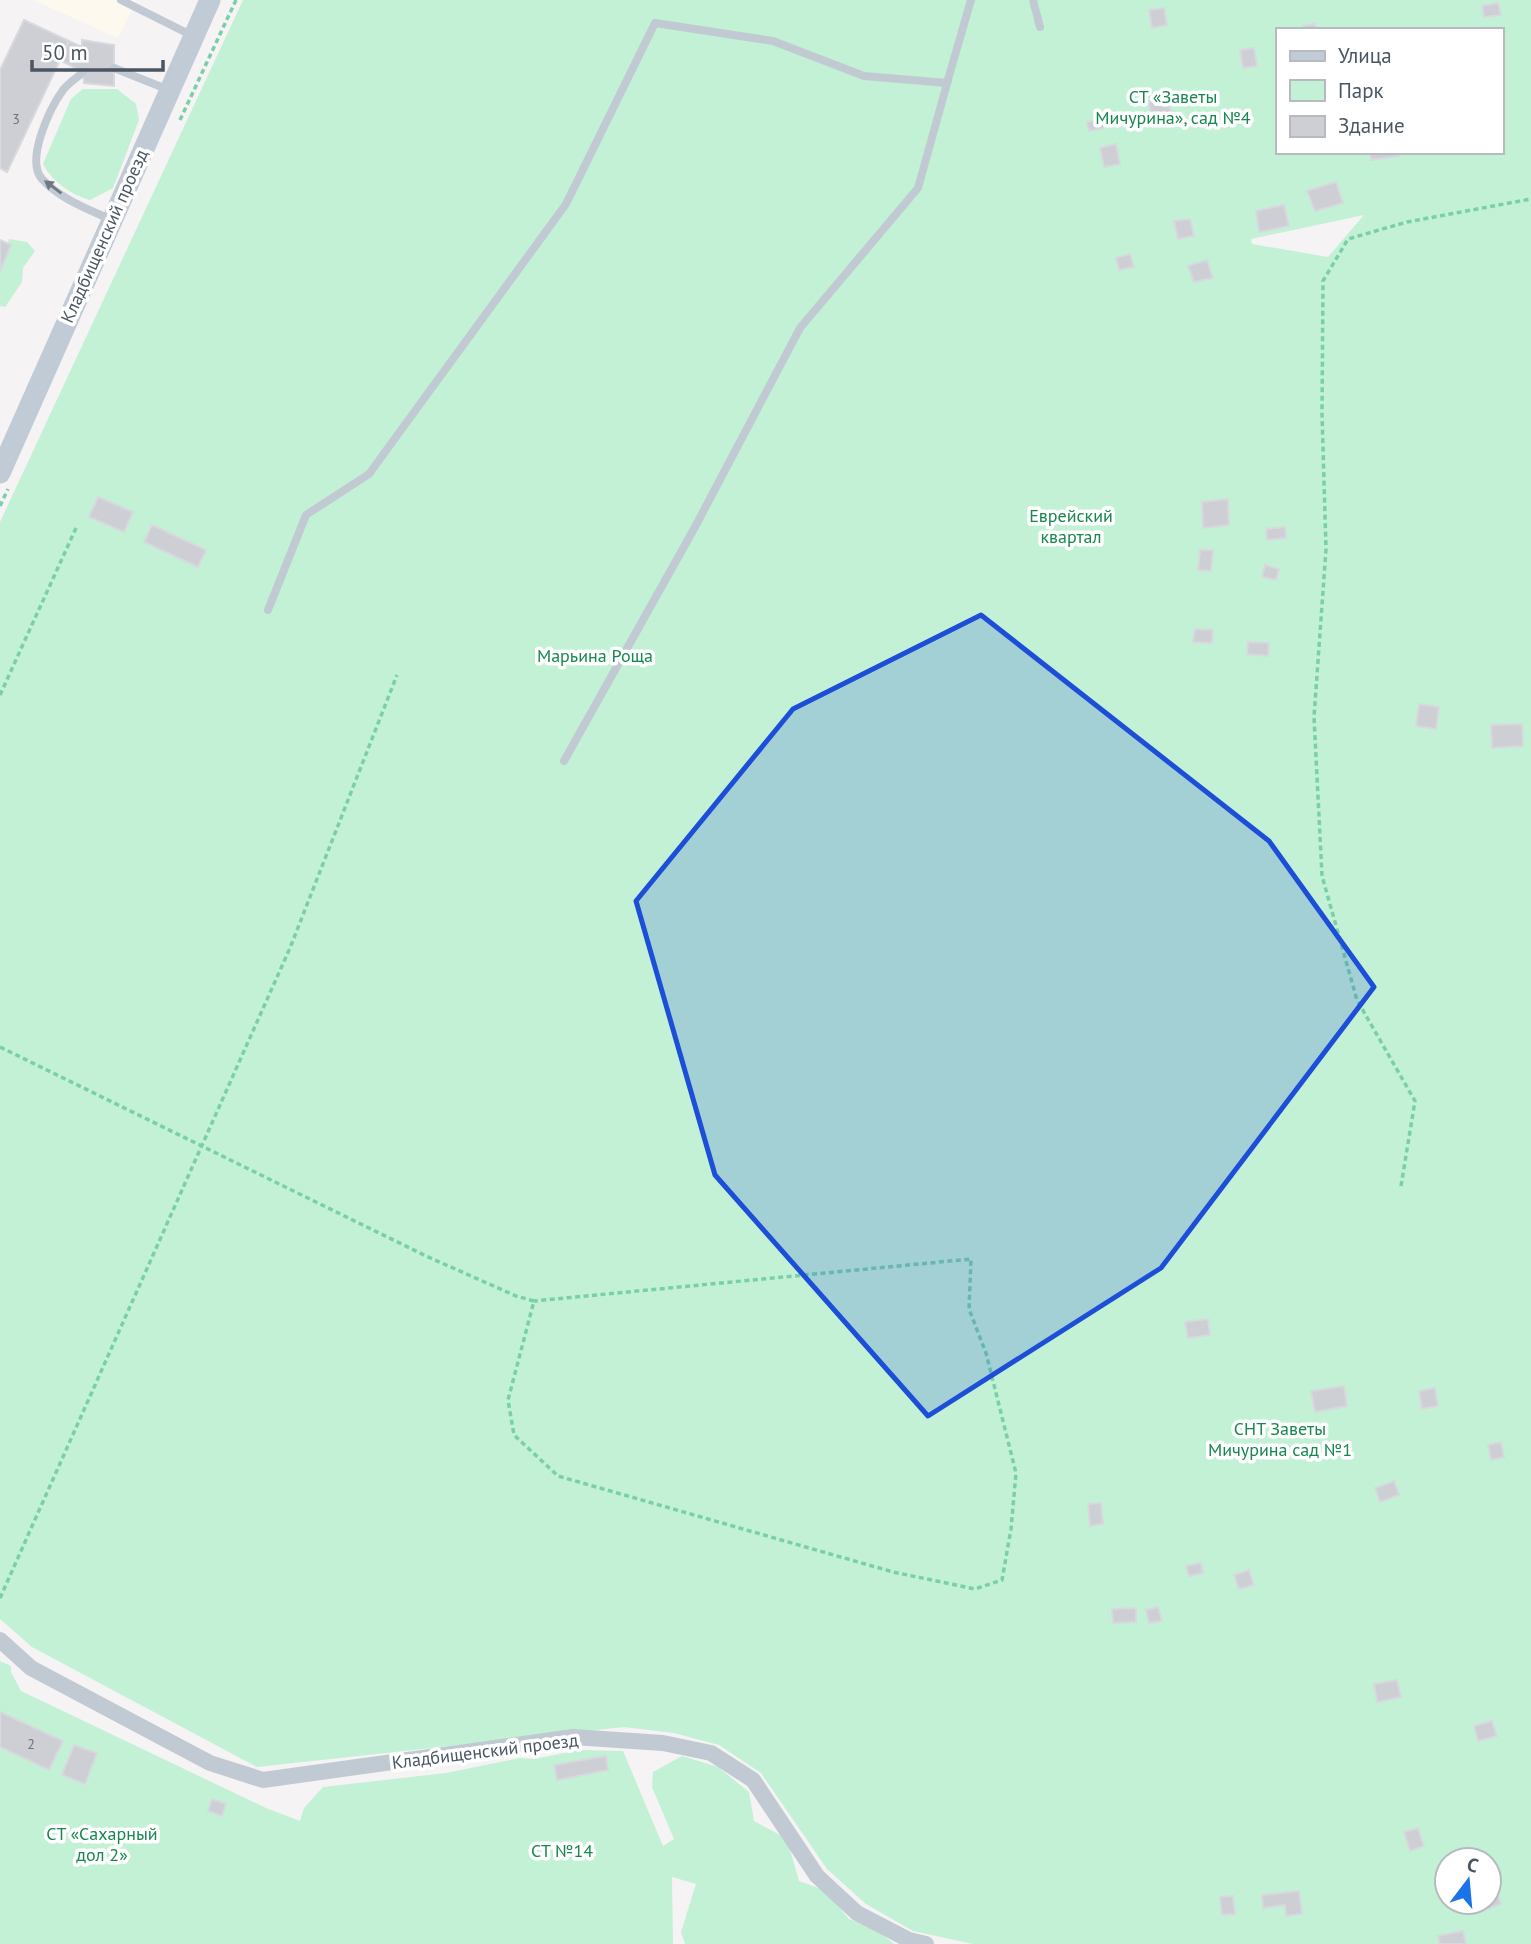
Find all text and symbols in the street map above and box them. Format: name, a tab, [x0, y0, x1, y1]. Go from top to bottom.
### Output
scale bar	[32, 28, 163, 72]
legend	[1276, 28, 1503, 154]
text: 50 m	[42, 39, 88, 66]
text: Улица	[1338, 42, 1392, 69]
text: Парк	[1338, 77, 1384, 104]
park label: СТ «Заветы Мичурина», сад №4	[1095, 85, 1251, 129]
house number: 3	[12, 110, 20, 128]
text: Здание	[1338, 112, 1405, 139]
street label: Кладбищенский проезд	[55, 145, 153, 326]
one-way arrow	[43, 180, 62, 194]
park label: Еврейский квартал	[1029, 504, 1113, 548]
park label: Марьина Роща	[537, 644, 653, 667]
park label: СНТ Заветы Мичурина сад №1	[1208, 1417, 1352, 1461]
street label: Кладбищенский проезд	[390, 1728, 580, 1774]
house number: 2	[27, 1735, 35, 1753]
park label: СТ «Сахарный дол 2»	[46, 1822, 158, 1866]
park label: СТ №14	[531, 1839, 593, 1862]
north arrow	[1433, 1846, 1503, 1916]
text: С	[1464, 1852, 1481, 1878]

